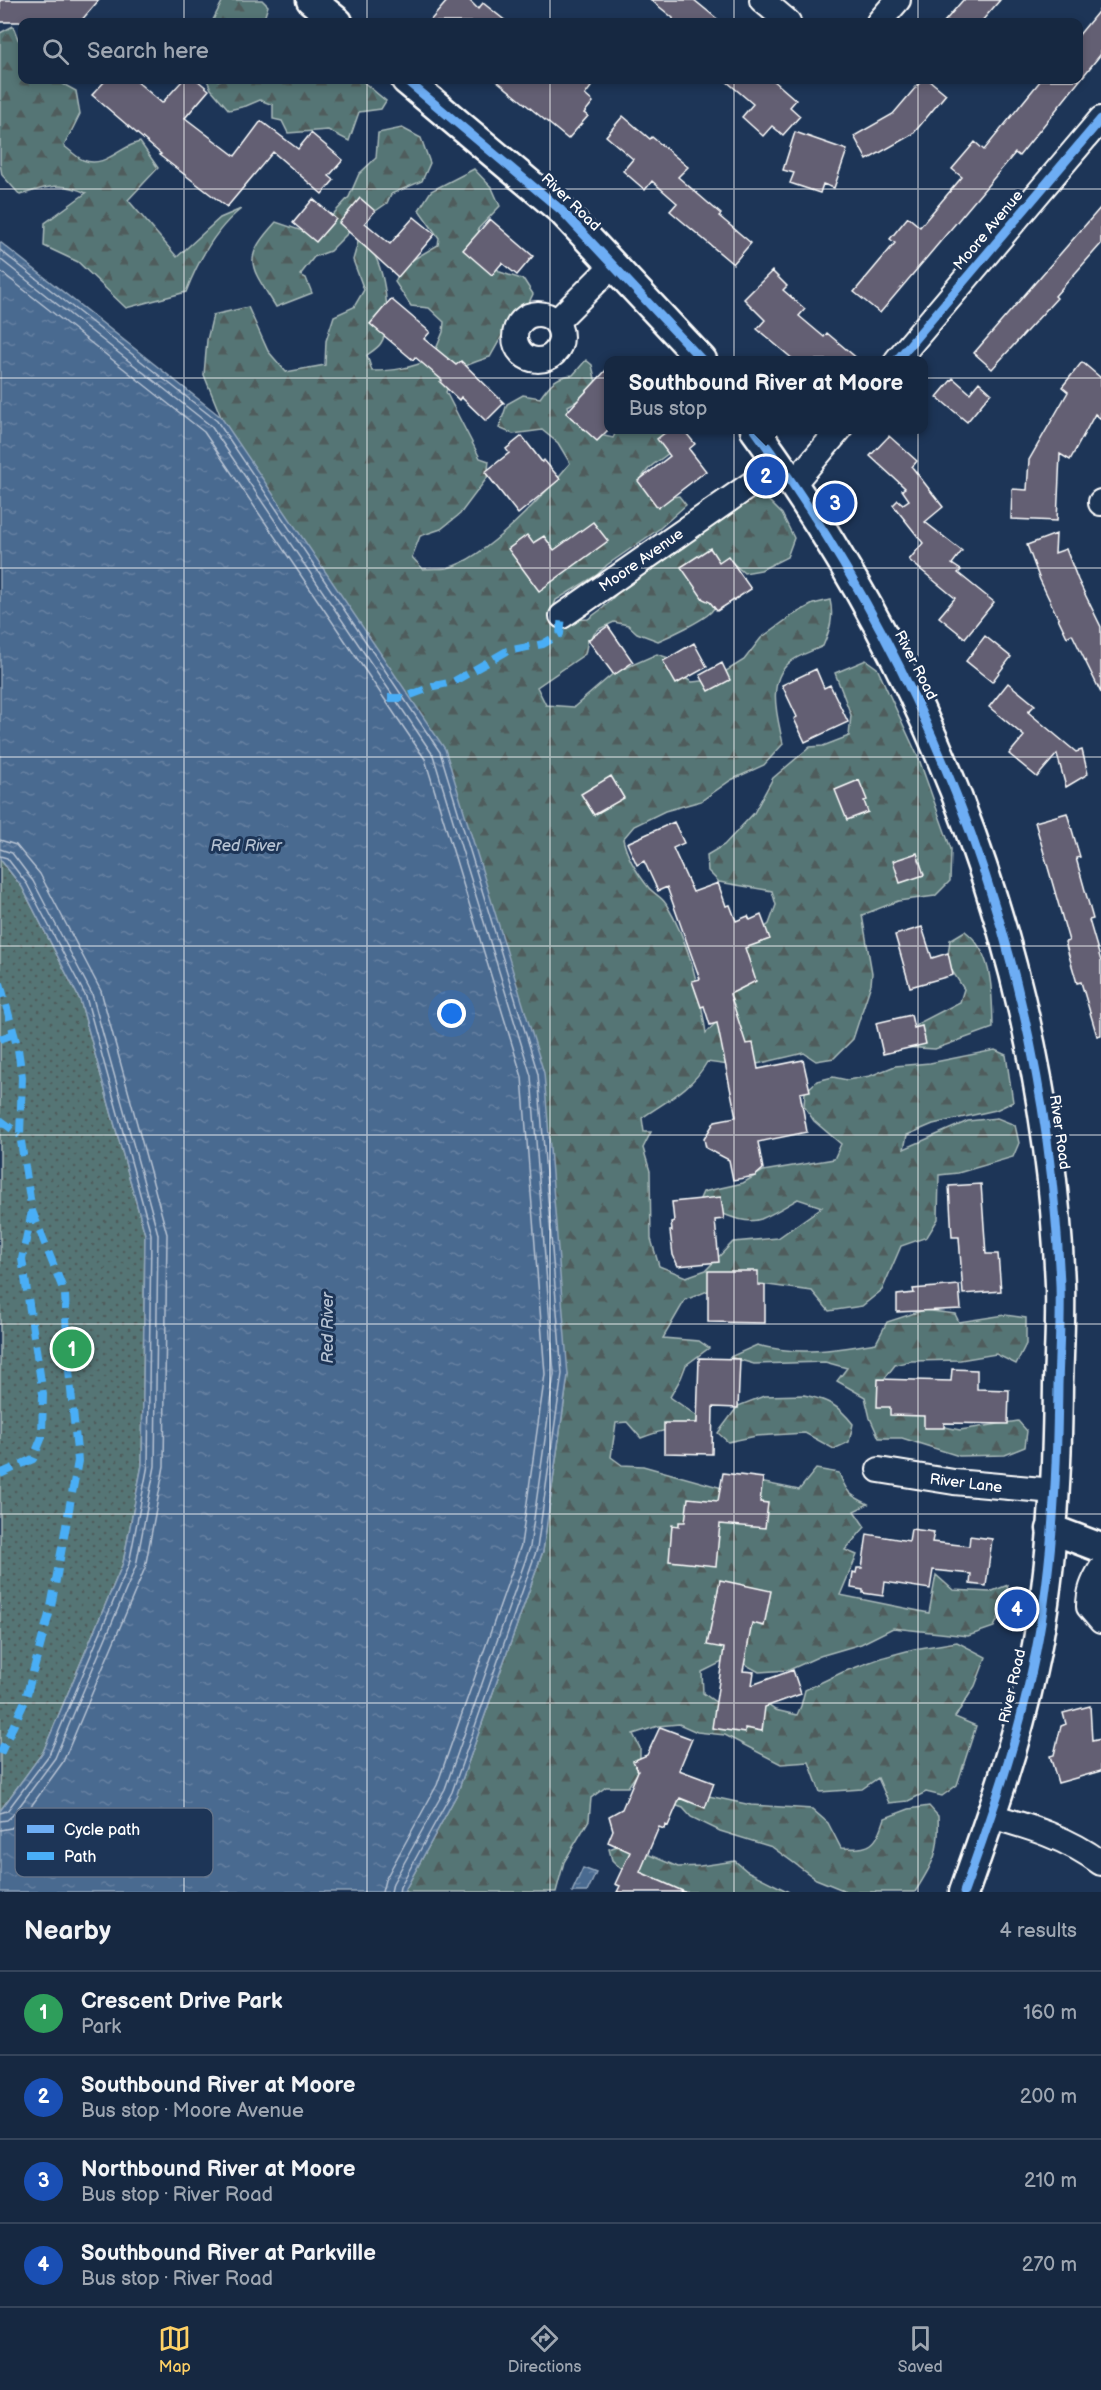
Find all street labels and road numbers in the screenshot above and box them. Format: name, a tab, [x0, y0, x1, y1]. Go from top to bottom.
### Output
street label: River Road	[537, 169, 604, 235]
street label: Moore Avenue	[949, 186, 1027, 274]
street label: Moore Avenue	[596, 524, 687, 596]
street label: River Road	[890, 627, 941, 703]
street label: River Road	[1045, 1093, 1074, 1171]
street label: River Lane	[929, 1470, 1003, 1497]
street label: River Road	[995, 1647, 1030, 1725]

